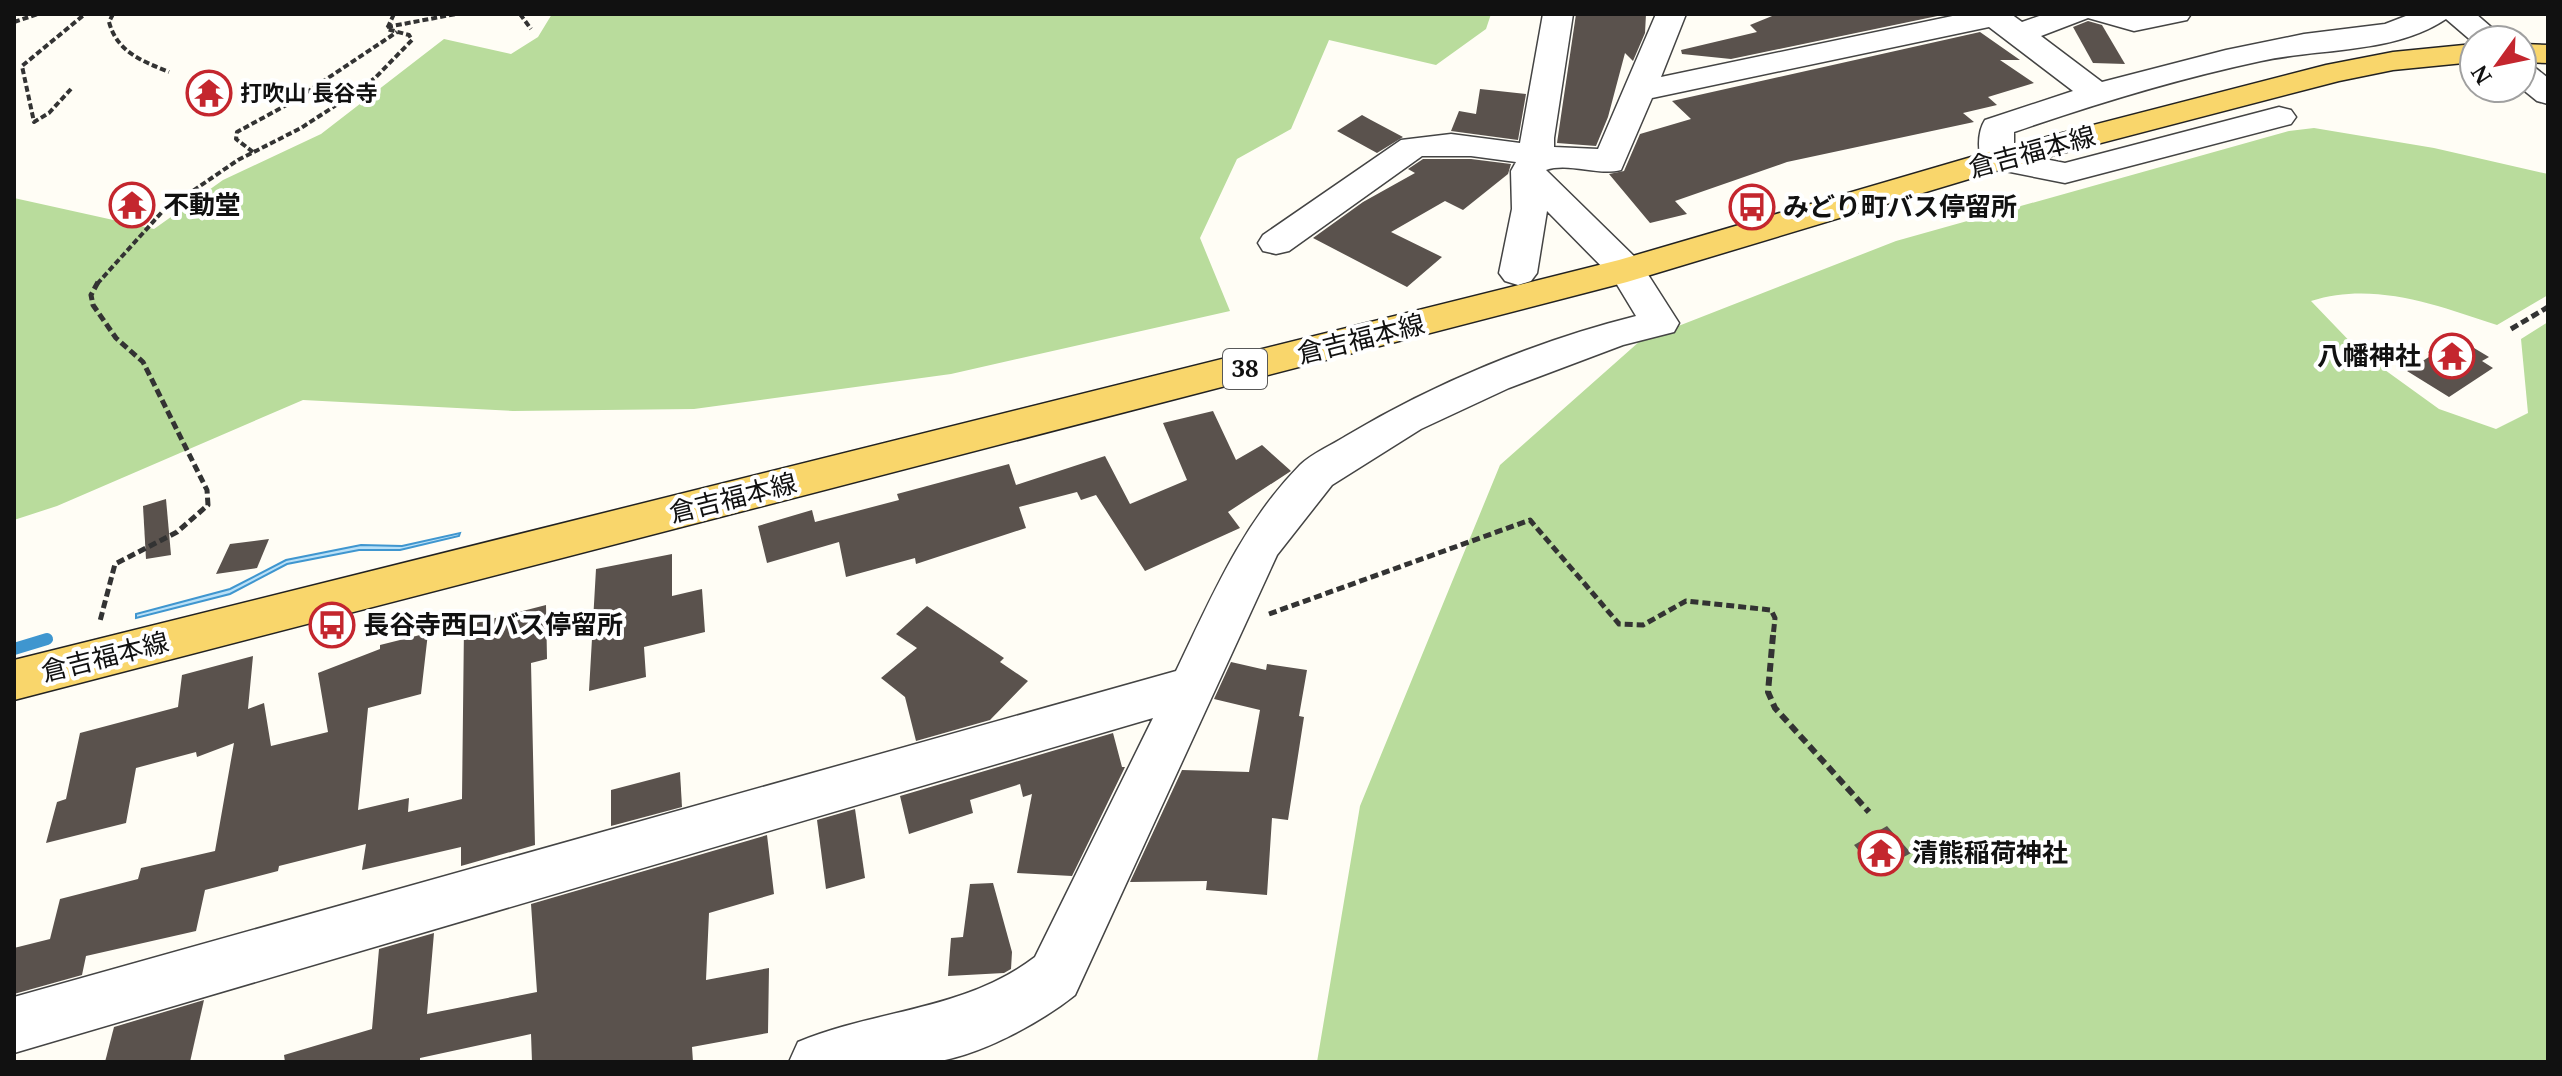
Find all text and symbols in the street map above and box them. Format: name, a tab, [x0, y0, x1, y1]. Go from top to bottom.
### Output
north arrow	[2458, 24, 2538, 104]
text: N	[2463, 60, 2498, 91]
temple icon: 打吹山 長谷寺	[185, 69, 233, 117]
place label: 打吹山 長谷寺	[240, 77, 378, 107]
street label: 倉吉福本線	[1964, 117, 2099, 185]
temple icon: 不動堂	[108, 181, 156, 229]
bus stop icon: みどり町バス停留所	[1728, 183, 1776, 231]
place label: 不動堂	[163, 186, 241, 222]
place label: みどり町バス停留所	[1783, 188, 2017, 224]
street label: 倉吉福本線	[1293, 305, 1428, 371]
temple icon: 八幡神社	[2428, 332, 2476, 380]
place label: 八幡神社	[2317, 337, 2421, 373]
road number: 38	[1223, 349, 1267, 389]
street label: 倉吉福本線	[665, 464, 800, 530]
bus stop icon: 長谷寺西口バス停留所	[308, 601, 356, 649]
place label: 長谷寺西口バス停留所	[363, 606, 623, 642]
street label: 倉吉福本線	[37, 623, 172, 689]
temple icon: 清熊稲荷神社	[1857, 829, 1905, 877]
place label: 清熊稲荷神社	[1912, 834, 2068, 870]

